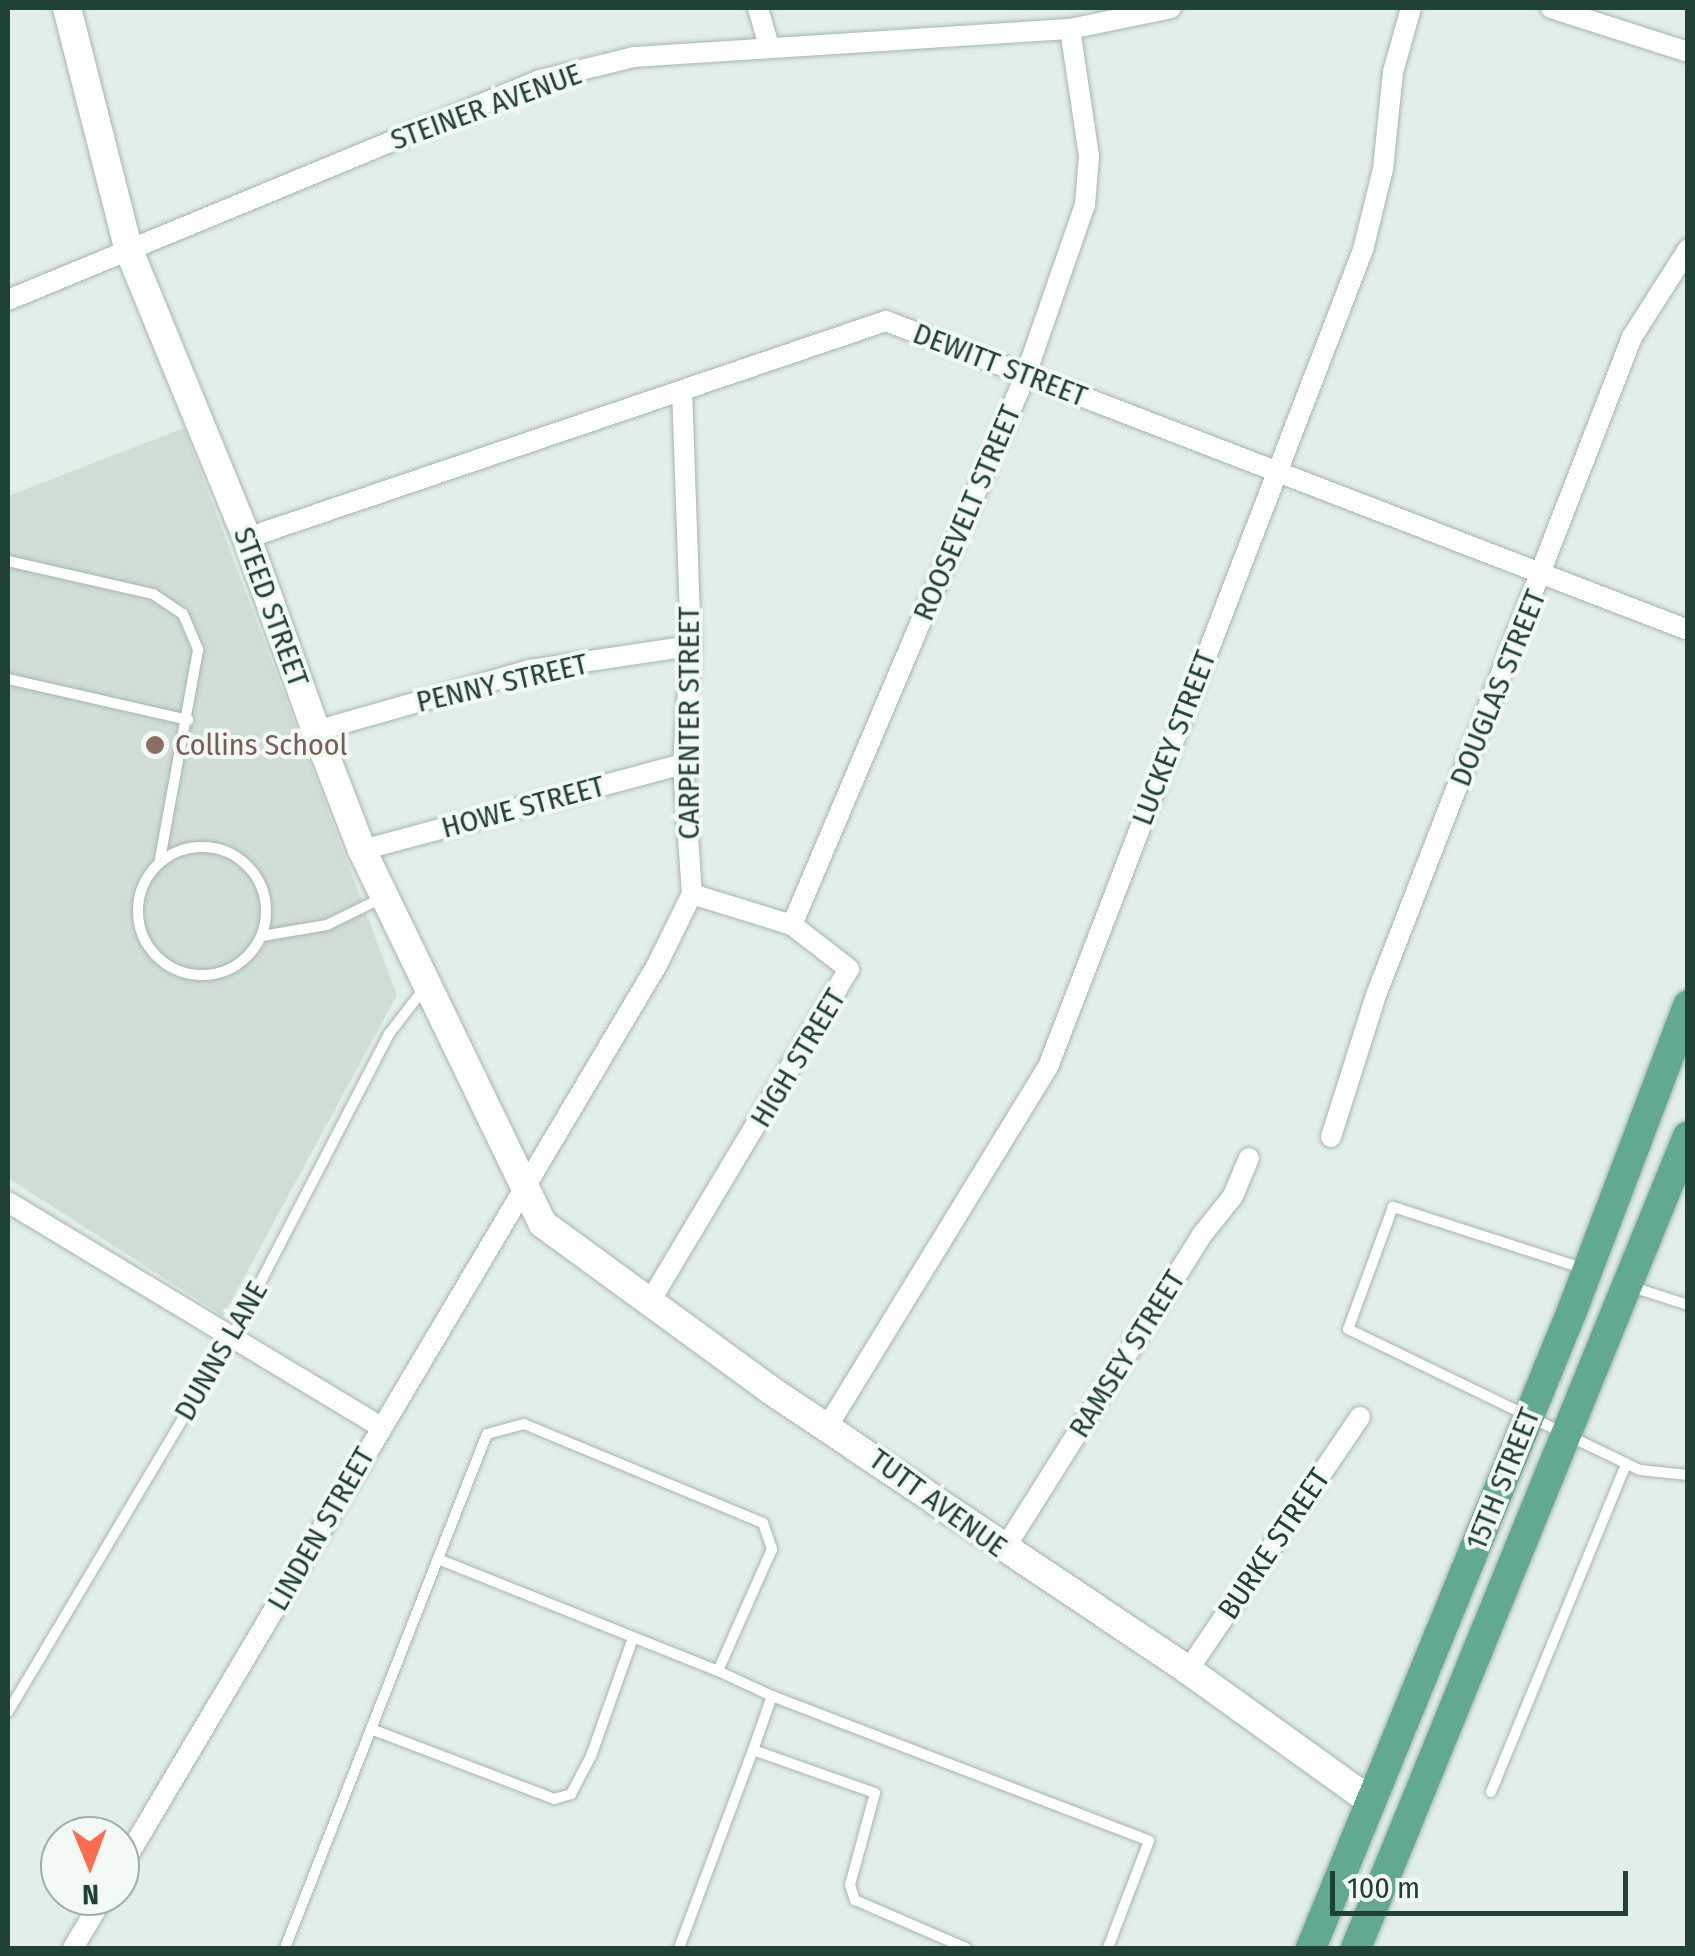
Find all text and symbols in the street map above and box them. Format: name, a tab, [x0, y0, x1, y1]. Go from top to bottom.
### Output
street label: STEINER AVENUE	[386, 56, 586, 158]
street label: DEWITT STREET	[908, 315, 1092, 415]
street label: ROOSEVELT STREET	[905, 400, 1029, 626]
street label: STEED STREET	[225, 522, 317, 692]
street label: DOUGLAS STREET	[1442, 585, 1554, 791]
street label: CARPENTER STREET	[671, 606, 707, 840]
street label: PENNY STREET	[413, 646, 591, 720]
street label: LUCKEY STREET	[1124, 646, 1224, 830]
place label: Collins School	[175, 727, 347, 763]
marker: Collins School	[144, 734, 166, 756]
street label: HOWE STREET	[438, 768, 608, 846]
street label: HIGH STREET	[743, 982, 853, 1134]
street label: RAMSEY STREET	[1061, 1264, 1193, 1444]
street label: DUNNS LANE	[167, 1275, 275, 1427]
street label: 15TH STREET	[1458, 1403, 1548, 1555]
street label: LINDEN STREET	[260, 1441, 382, 1617]
street label: TUTT AVENUE	[862, 1441, 1014, 1565]
street label: BURKE STREET	[1210, 1462, 1338, 1626]
north arrow	[40, 1816, 140, 1916]
scale bar	[1335, 1851, 1632, 1913]
text: 100 m	[1347, 1870, 1420, 1906]
text: N	[82, 1878, 99, 1911]

